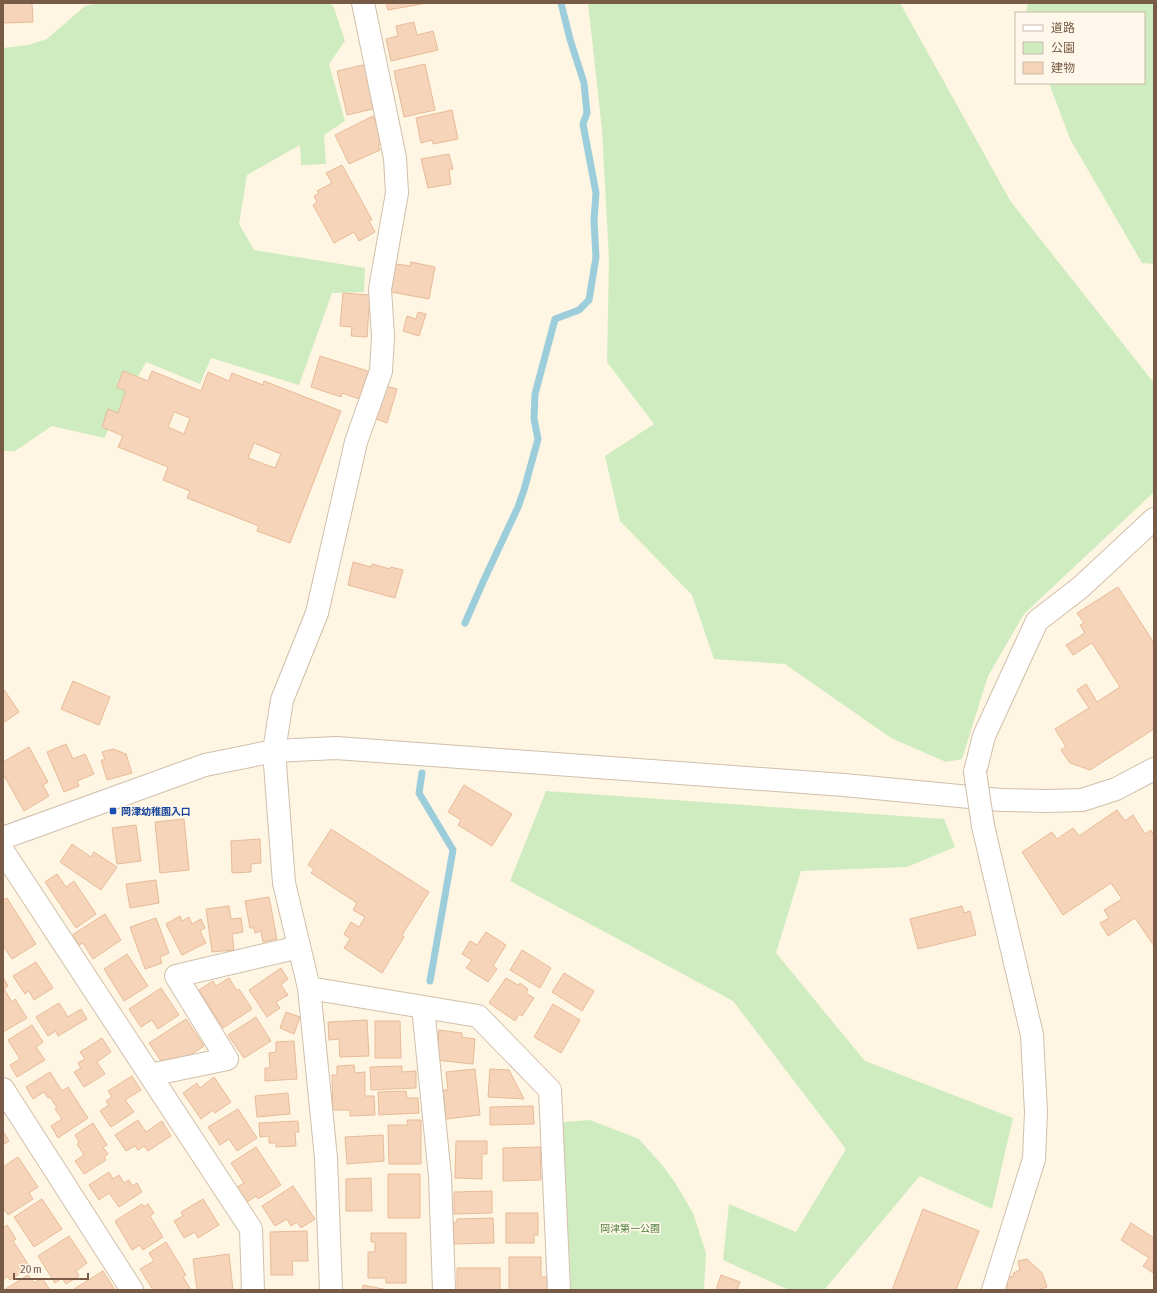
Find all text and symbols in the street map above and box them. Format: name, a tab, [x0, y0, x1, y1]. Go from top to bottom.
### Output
legend	[1015, 12, 1145, 84]
text: 道路	[1051, 21, 1075, 35]
text: 公園	[1051, 41, 1075, 55]
text: 建物	[1051, 61, 1075, 75]
marker: 岡津幼稚園入口	[108, 806, 118, 816]
place label: 岡津幼稚園入口	[121, 806, 191, 817]
park label: 岡津第一公園	[600, 1223, 660, 1234]
scale bar	[14, 1255, 88, 1281]
text: 20 m	[20, 1262, 42, 1276]

